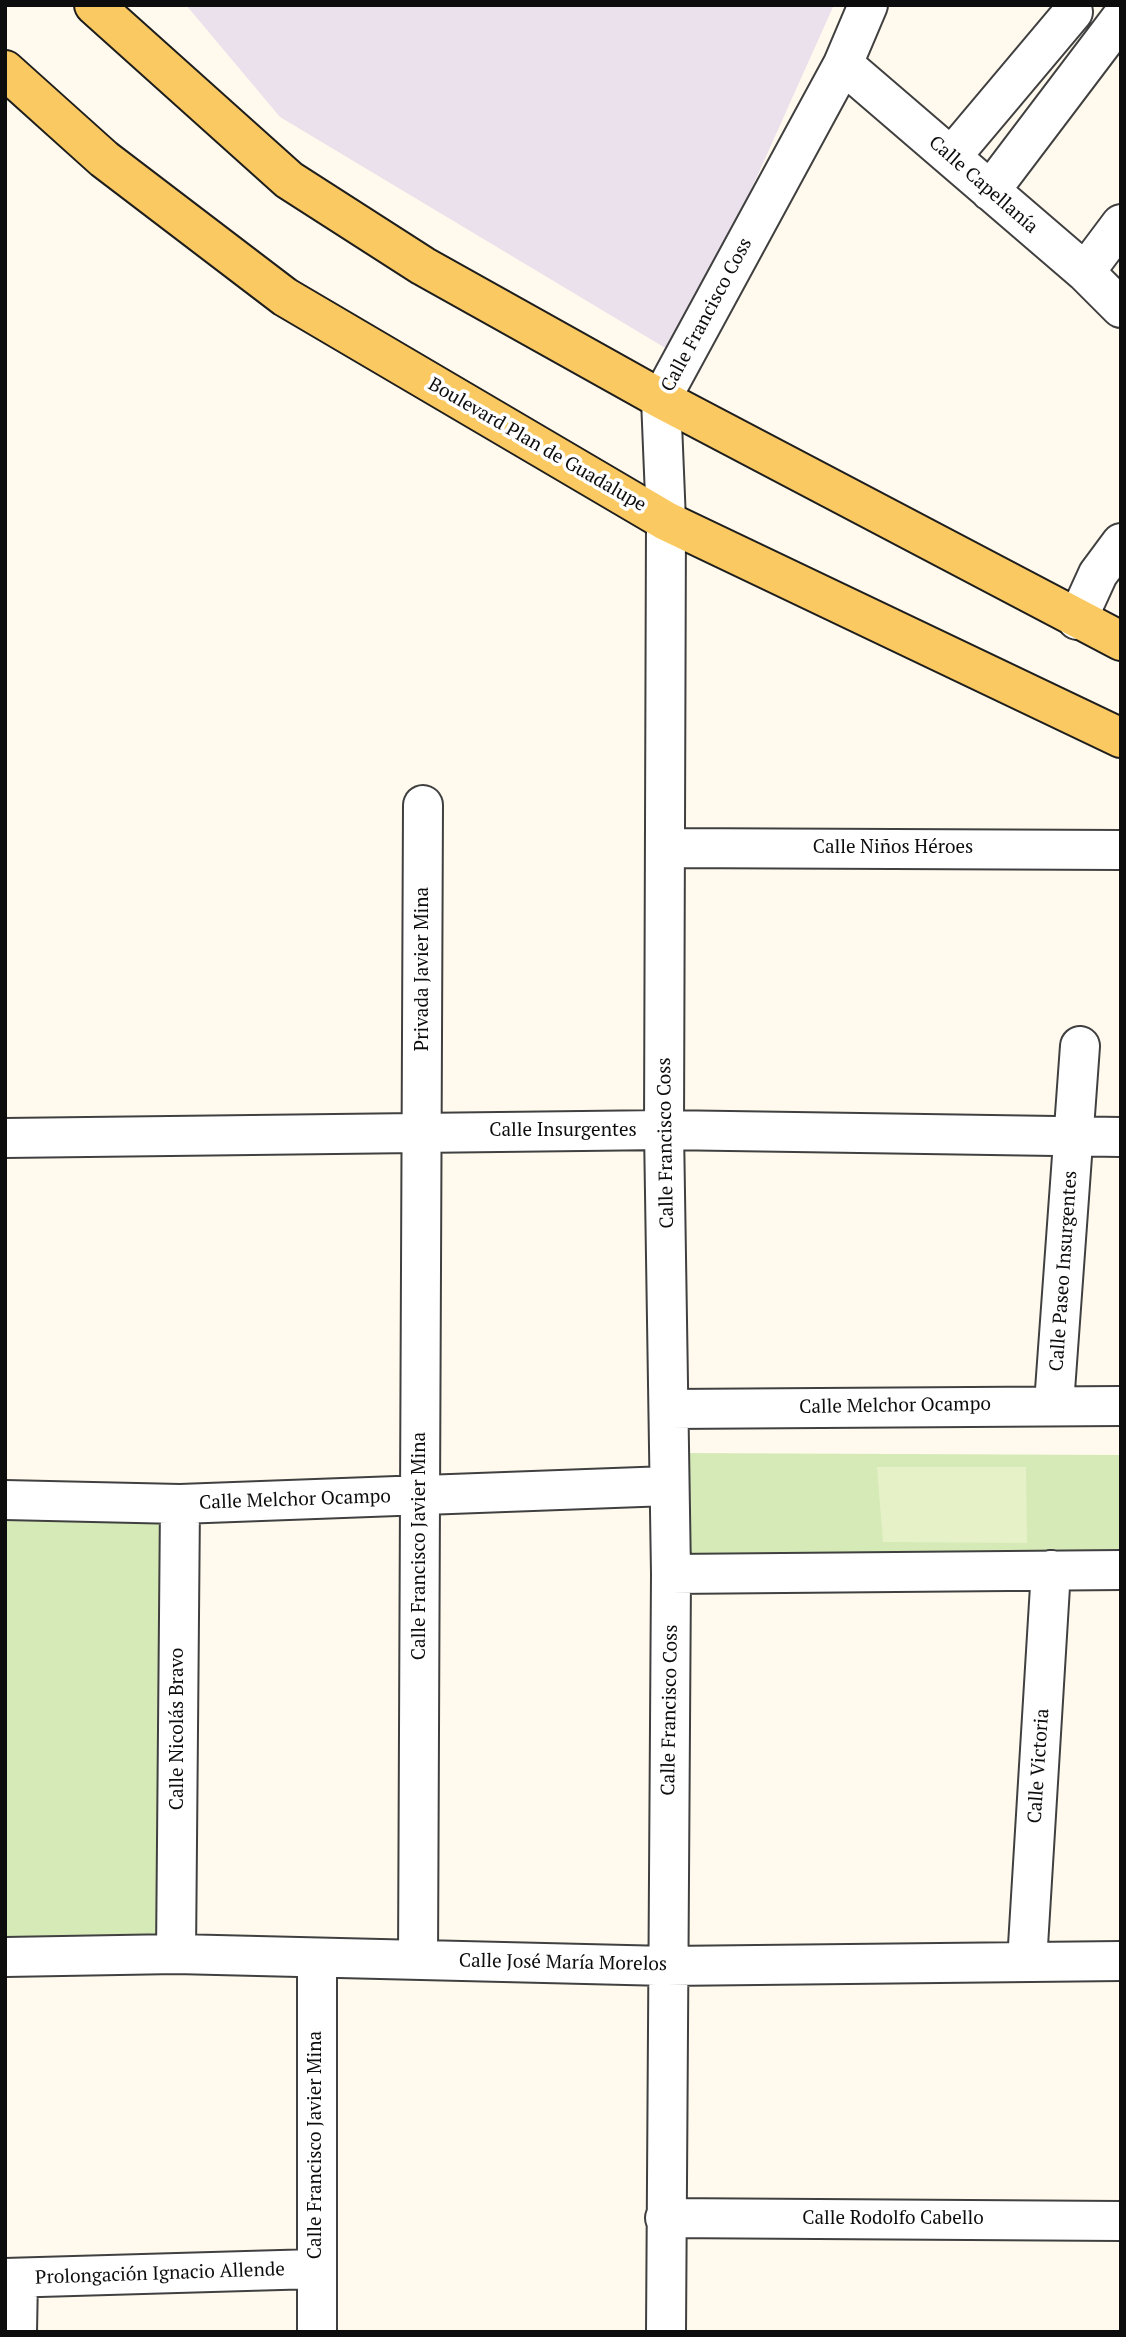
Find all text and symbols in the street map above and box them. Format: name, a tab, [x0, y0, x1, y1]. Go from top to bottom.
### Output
street label: Calle Capellanía	[924, 131, 1042, 239]
street label: Calle Francisco Coss	[657, 234, 757, 396]
street label: Boulevard Plan de Guadalupe	[424, 373, 650, 517]
street label: Calle Niños Héroes	[813, 837, 973, 859]
street label: Privada Javier Mina	[412, 887, 434, 1051]
street label: Calle Francisco Coss	[653, 1057, 679, 1229]
street label: Calle Insurgentes	[489, 1120, 637, 1142]
street label: Calle Paseo Insurgentes	[1046, 1170, 1082, 1372]
street label: Calle Melchor Ocampo	[799, 1393, 991, 1419]
street label: Calle Francisco Javier Mina	[409, 1432, 431, 1660]
street label: Calle Melchor Ocampo	[199, 1485, 391, 1515]
street label: Calle Francisco Coss	[657, 1624, 683, 1796]
street label: Calle Nicolás Bravo	[167, 1648, 189, 1810]
street label: Calle Victoria	[1024, 1708, 1054, 1824]
street label: Calle José María Morelos	[459, 1950, 667, 1976]
street label: Calle Francisco Javier Mina	[305, 2031, 327, 2259]
street label: Calle Rodolfo Cabello	[802, 2208, 984, 2230]
street label: Prolongación Ignacio Allende	[35, 2258, 285, 2290]

